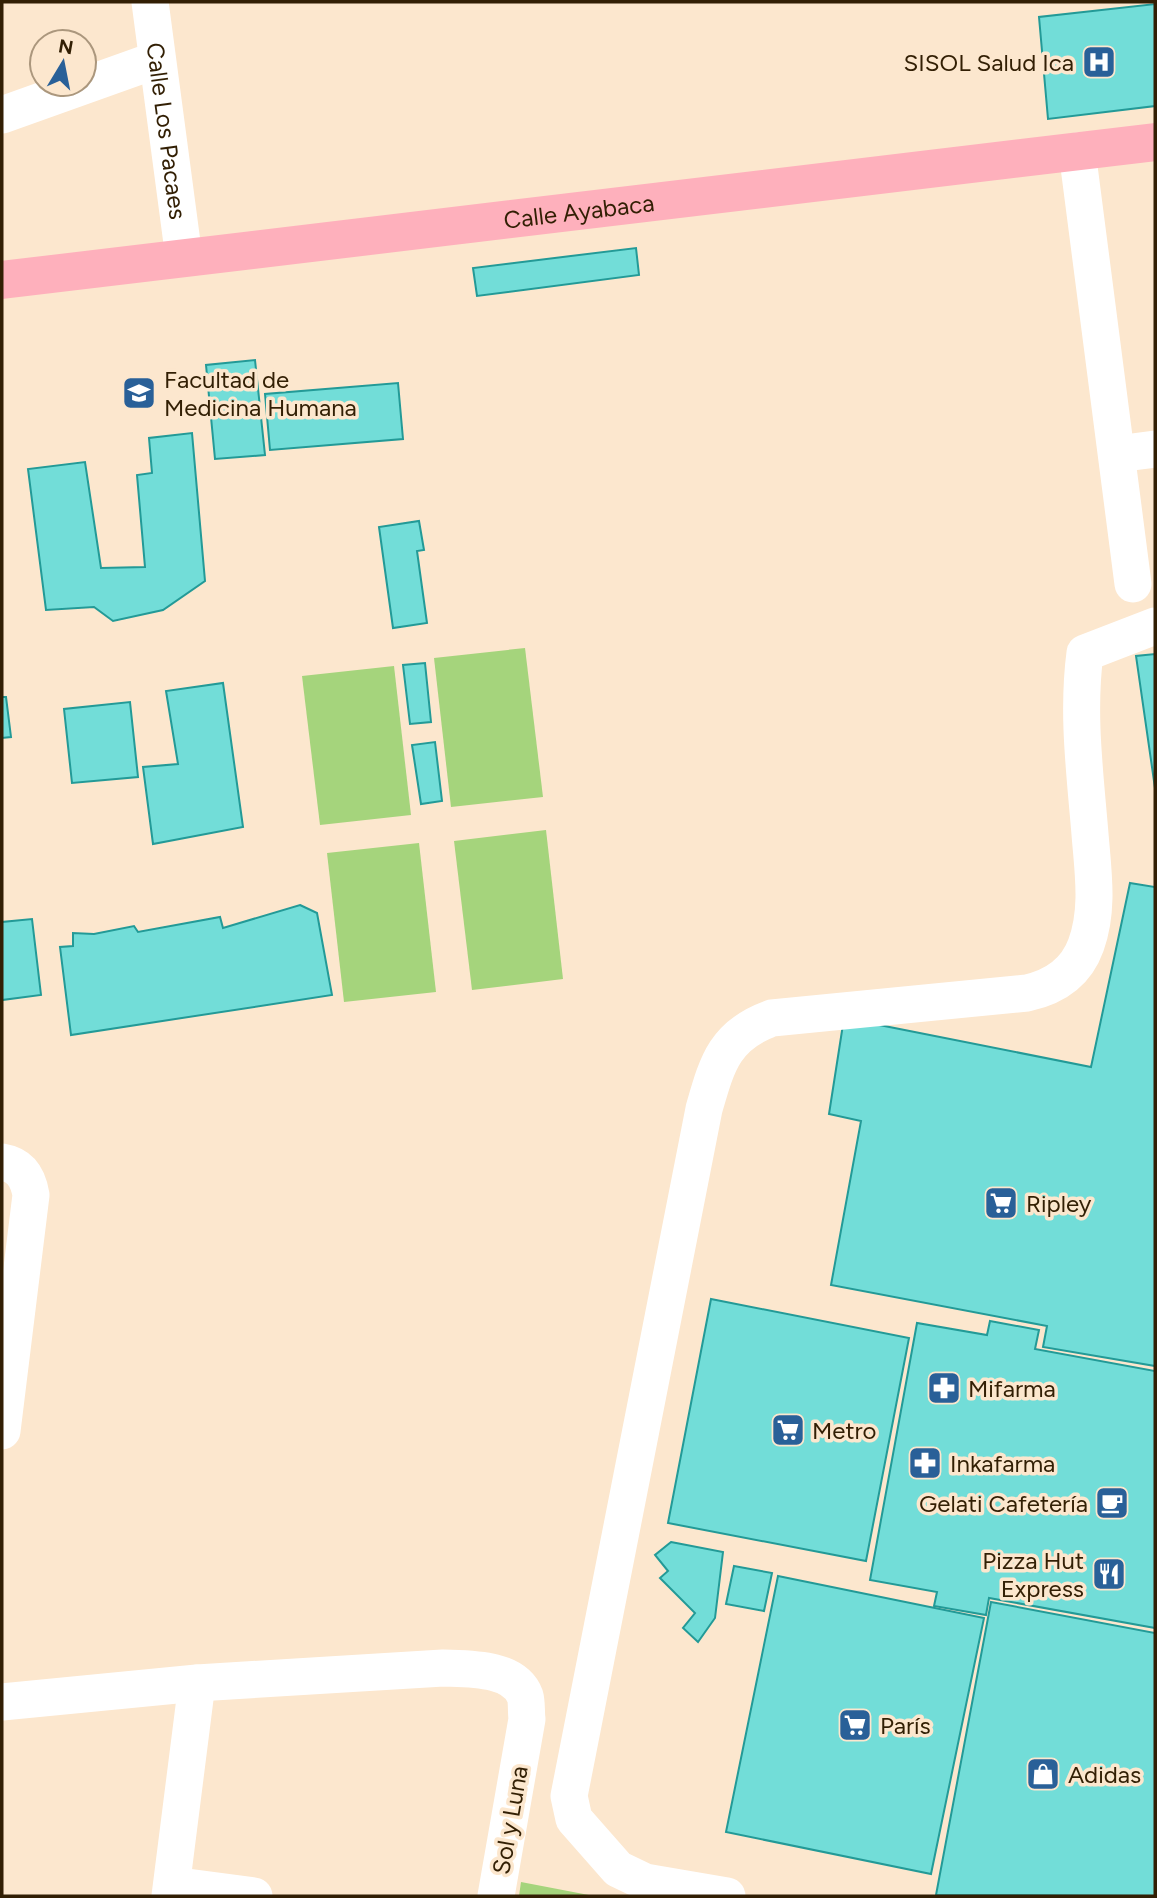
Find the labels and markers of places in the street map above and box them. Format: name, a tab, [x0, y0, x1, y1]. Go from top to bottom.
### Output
hospital icon: SISOL Salud Ica	[1080, 43, 1118, 81]
place label: SISOL Salud Ica	[904, 48, 1074, 77]
place label: Facultad de Medicina Humana	[164, 365, 357, 422]
school or university icon: Facultad de Medicina Humana	[120, 374, 158, 412]
supermarket icon: Ripley	[982, 1184, 1020, 1222]
place label: Ripley	[1026, 1189, 1092, 1218]
pharmacy icon: Mifarma	[925, 1369, 963, 1407]
place label: Mifarma	[968, 1374, 1056, 1403]
supermarket icon: Metro	[769, 1411, 807, 1449]
place label: Metro	[812, 1416, 877, 1445]
pharmacy icon: Inkafarma	[906, 1444, 944, 1482]
place label: Inkafarma	[950, 1449, 1055, 1478]
cafe icon: Gelati Cafetería	[1093, 1484, 1131, 1522]
place label: Gelati Cafetería	[919, 1489, 1088, 1518]
place label: Pizza Hut Express	[982, 1546, 1084, 1603]
restaurant icon: Pizza Hut Express	[1090, 1555, 1128, 1593]
supermarket icon: París	[836, 1706, 874, 1744]
place label: París	[880, 1711, 931, 1740]
shop icon: Adidas	[1024, 1755, 1062, 1793]
place label: Adidas	[1068, 1760, 1141, 1789]

